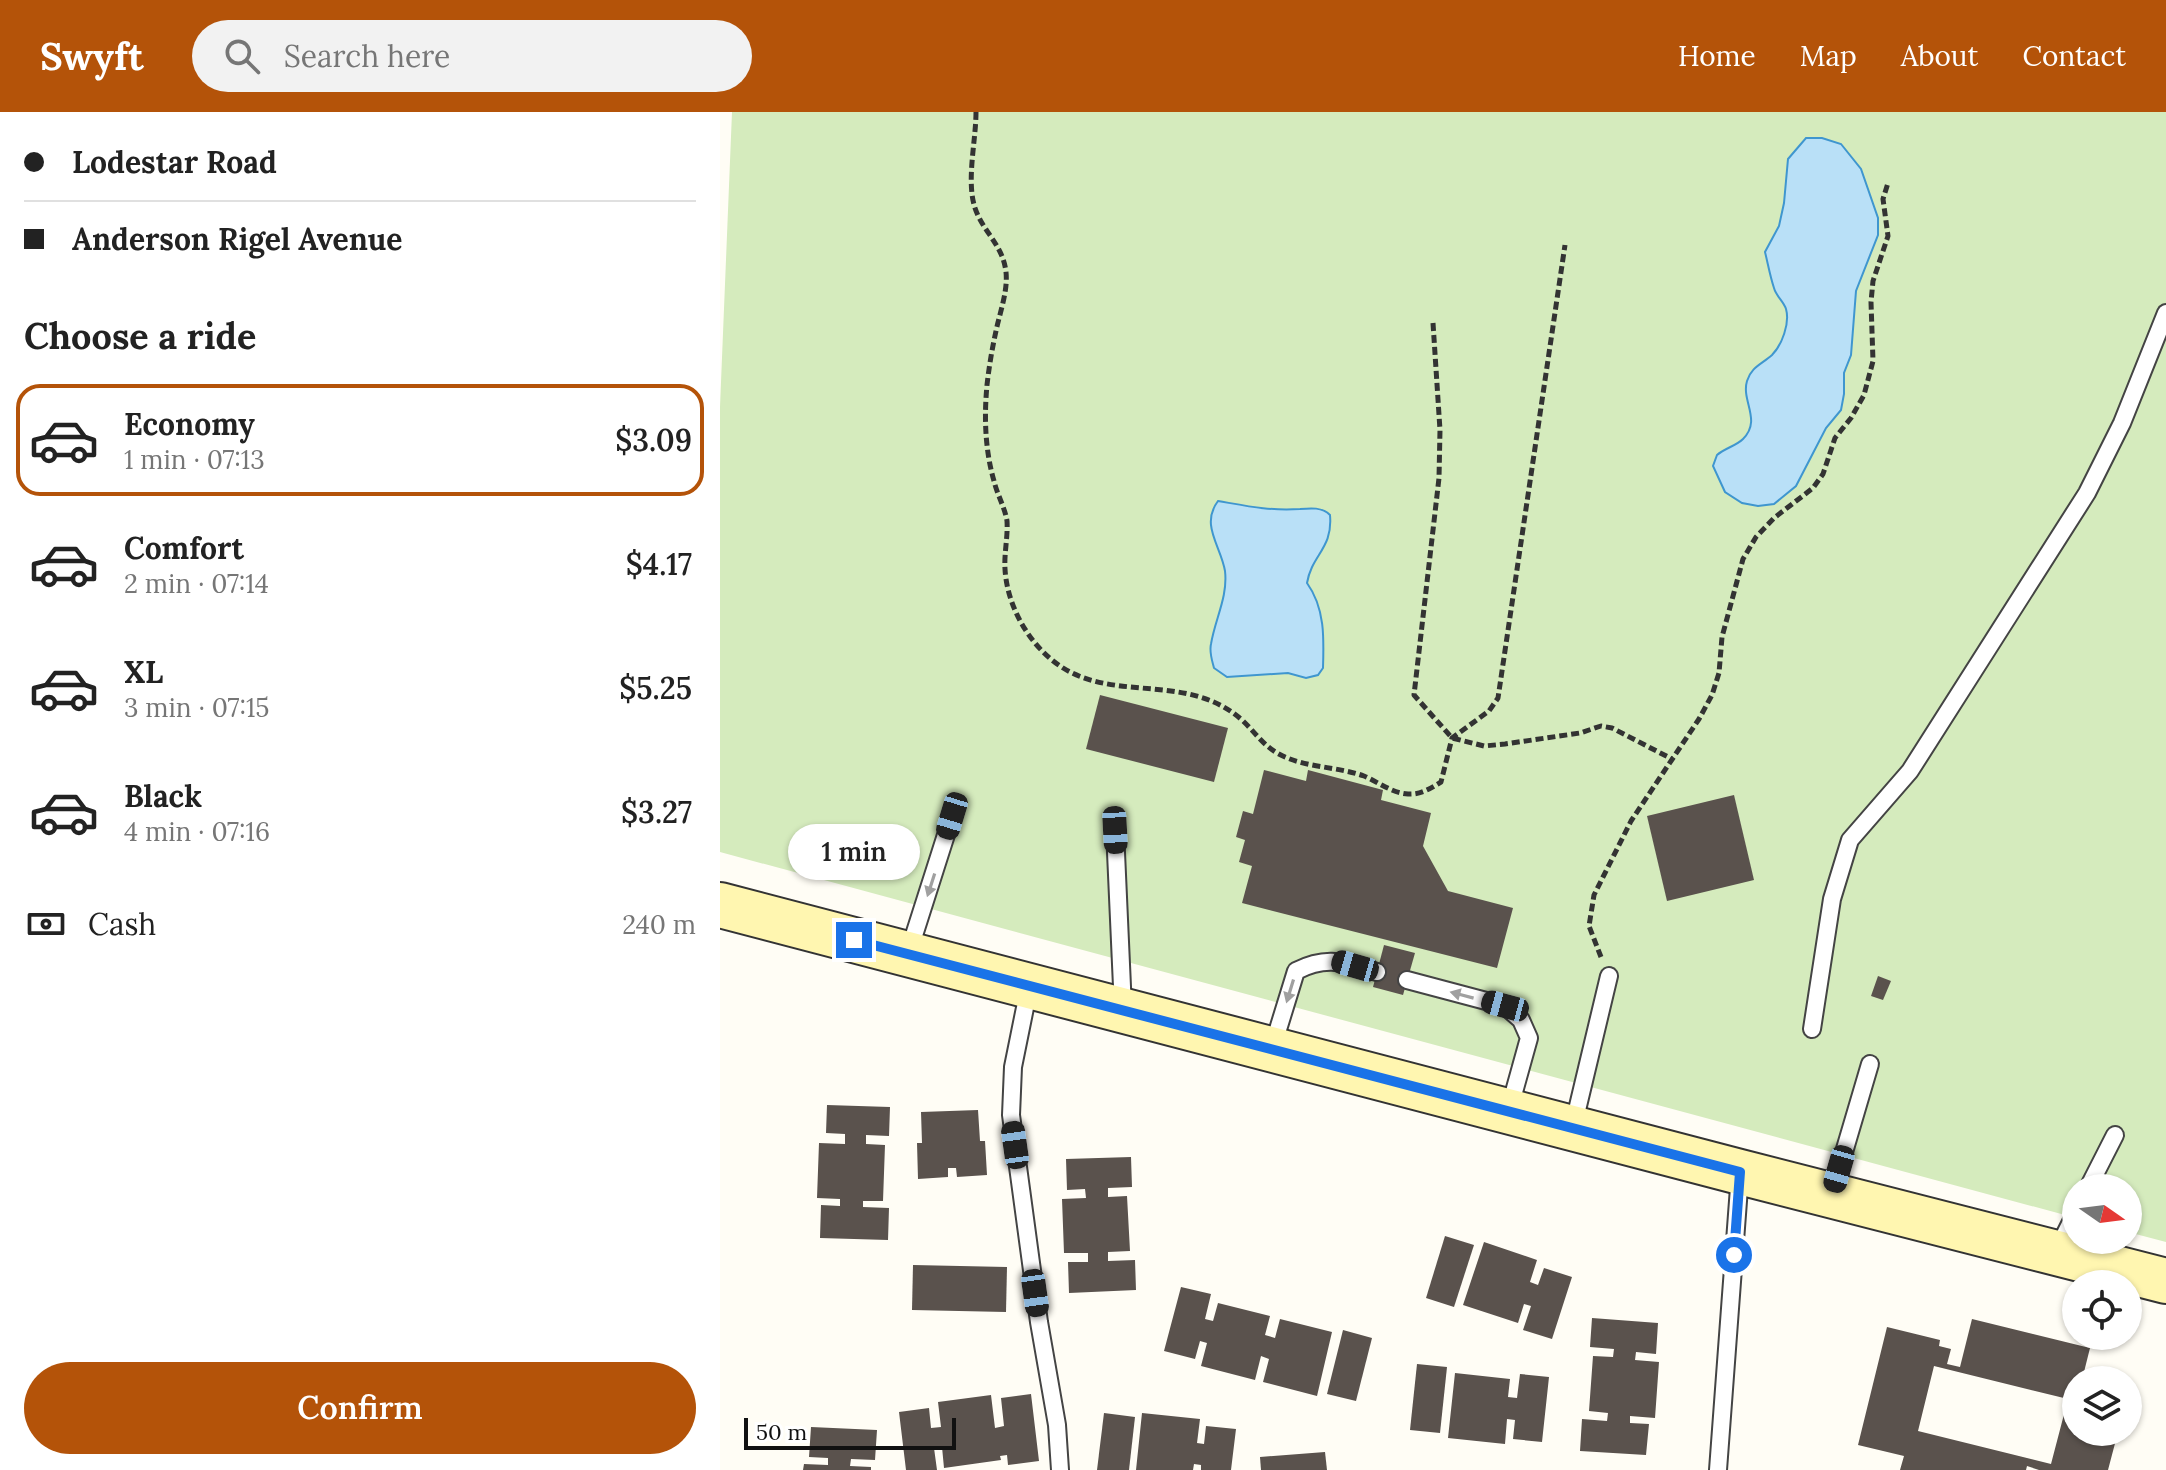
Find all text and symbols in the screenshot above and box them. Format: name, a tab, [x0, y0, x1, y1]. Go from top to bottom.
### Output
search box	[192, 20, 752, 92]
text: Swyft	[40, 32, 144, 80]
icon: search	[220, 34, 264, 78]
text: Search here	[284, 37, 450, 75]
text: Home	[1678, 38, 1756, 74]
text: Map	[1800, 38, 1857, 74]
text: About	[1901, 38, 1978, 74]
text: Contact	[2022, 38, 2126, 74]
text: Lodestar Road	[72, 143, 277, 181]
text: Anderson Rigel Avenue	[72, 220, 402, 258]
text: Choose a ride	[24, 313, 256, 359]
icon: car	[28, 404, 100, 476]
text: Economy	[124, 405, 255, 443]
text: $3.09	[615, 421, 692, 459]
text: 1 min · 07:13	[124, 443, 265, 476]
icon: car	[28, 528, 100, 600]
text: Comfort	[124, 529, 244, 567]
text: $4.17	[626, 545, 692, 583]
text: 2 min · 07:14	[124, 567, 269, 600]
icon: car	[28, 652, 100, 724]
text: XL	[124, 653, 163, 691]
text: $5.25	[619, 669, 692, 707]
text: 3 min · 07:15	[124, 691, 270, 724]
icon: car	[28, 776, 100, 848]
text: Black	[124, 777, 202, 815]
car	[934, 790, 970, 842]
text: $3.27	[621, 793, 692, 831]
car	[1102, 805, 1128, 855]
text: 4 min · 07:16	[124, 815, 270, 848]
callout: 1 min	[788, 824, 920, 880]
text: 1 min	[821, 835, 887, 868]
one-way arrow	[924, 873, 936, 897]
icon: cash	[24, 902, 68, 946]
text: Cash	[88, 905, 156, 943]
text: 240 m	[622, 908, 696, 941]
route end	[836, 922, 872, 958]
car	[1329, 948, 1381, 984]
one-way arrow	[1283, 980, 1296, 1004]
one-way arrow	[1449, 988, 1474, 1000]
car	[1479, 988, 1531, 1024]
car	[1000, 1120, 1030, 1170]
car	[1821, 1143, 1857, 1195]
north arrow	[2062, 1174, 2142, 1254]
map controls	[2062, 1174, 2142, 1446]
route start	[1716, 1237, 1752, 1273]
car	[1020, 1268, 1050, 1318]
button: locate	[2062, 1270, 2142, 1350]
button: Confirm	[24, 1362, 696, 1454]
button: layers	[2062, 1366, 2142, 1446]
scale bar	[744, 1414, 956, 1450]
text: 50 m	[756, 1418, 807, 1446]

